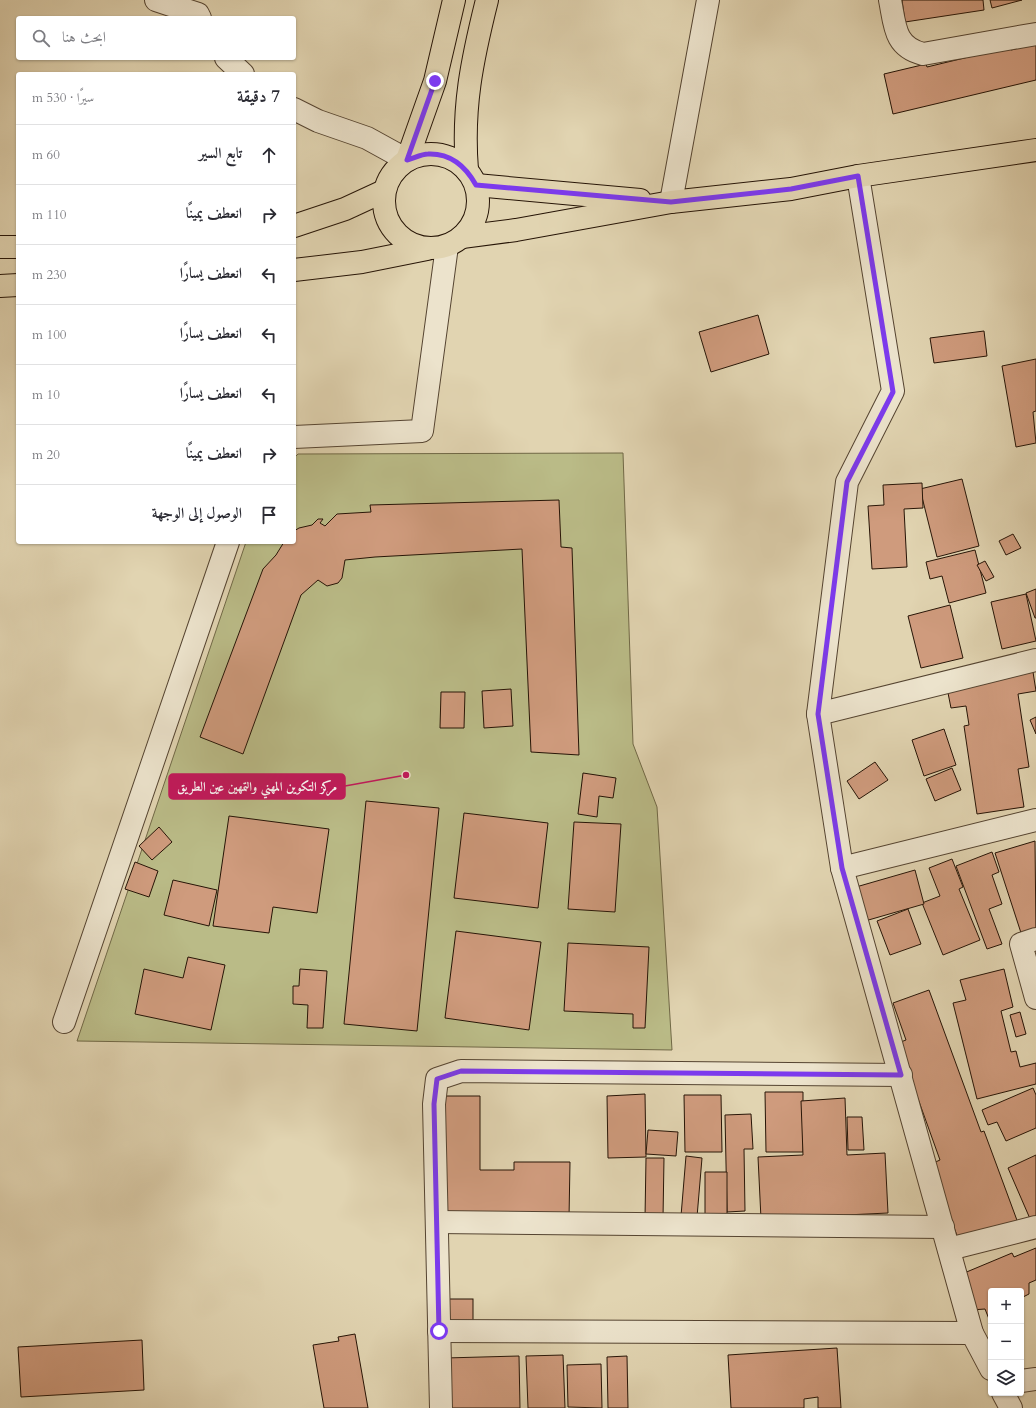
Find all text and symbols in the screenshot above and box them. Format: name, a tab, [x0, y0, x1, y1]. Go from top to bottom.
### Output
search box	[16, 16, 296, 60]
icon: search	[30, 27, 52, 49]
text: ابحث هنا	[62, 27, 106, 47]
route end	[426, 72, 444, 90]
text: 7 دقيقة	[237, 85, 280, 108]
text: سيرًا · 530 m	[32, 89, 94, 107]
text: تابع السير	[199, 143, 242, 163]
icon: ahead	[258, 144, 280, 166]
text: 60 m	[32, 146, 60, 164]
text: انعطف يمينًا	[186, 203, 242, 223]
icon: right	[258, 204, 280, 226]
text: 110 m	[32, 206, 66, 224]
text: انعطف يسارًا	[180, 263, 242, 283]
icon: left	[258, 264, 280, 286]
text: 230 m	[32, 266, 66, 284]
text: انعطف يسارًا	[180, 323, 242, 343]
icon: left	[258, 324, 280, 346]
text: 100 m	[32, 326, 66, 344]
text: انعطف يسارًا	[180, 383, 242, 403]
icon: left	[258, 384, 280, 406]
text: 10 m	[32, 386, 60, 404]
text: انعطف يمينًا	[186, 443, 242, 463]
icon: right	[258, 444, 280, 466]
text: 20 m	[32, 446, 60, 464]
text: الوصول إلى الوجهة	[152, 503, 242, 523]
icon: arrive	[258, 504, 280, 526]
callout: مركز التكوين المهني والتمهين عين الطريق	[169, 774, 345, 799]
text: مركز التكوين المهني والتمهين عين الطريق	[177, 778, 337, 799]
map controls	[988, 1288, 1024, 1396]
button: +	[988, 1288, 1024, 1324]
route start	[430, 1322, 448, 1340]
button: −	[988, 1324, 1024, 1360]
button: layers	[988, 1360, 1024, 1396]

